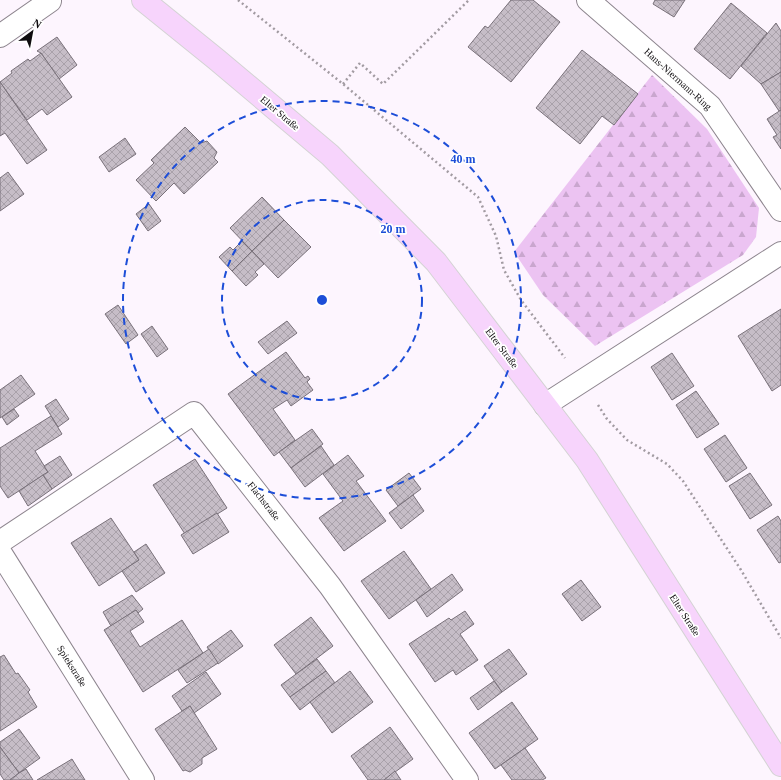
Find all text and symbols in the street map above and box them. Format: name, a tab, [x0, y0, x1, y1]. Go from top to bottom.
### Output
north arrow	[12, 12, 52, 52]
text: N	[31, 16, 44, 31]
street label: Hans-Niermann-Ring	[642, 46, 714, 112]
street label: Elter Straße	[258, 94, 302, 133]
text: 40 m	[451, 152, 476, 166]
text: 20 m	[381, 222, 406, 236]
centre of rings	[315, 293, 329, 307]
street label: Elter Straße	[483, 326, 521, 371]
street label: Flachstraße	[245, 479, 283, 523]
street label: Elter Straße	[667, 592, 703, 638]
street label: Spiekstraße	[55, 643, 89, 689]

